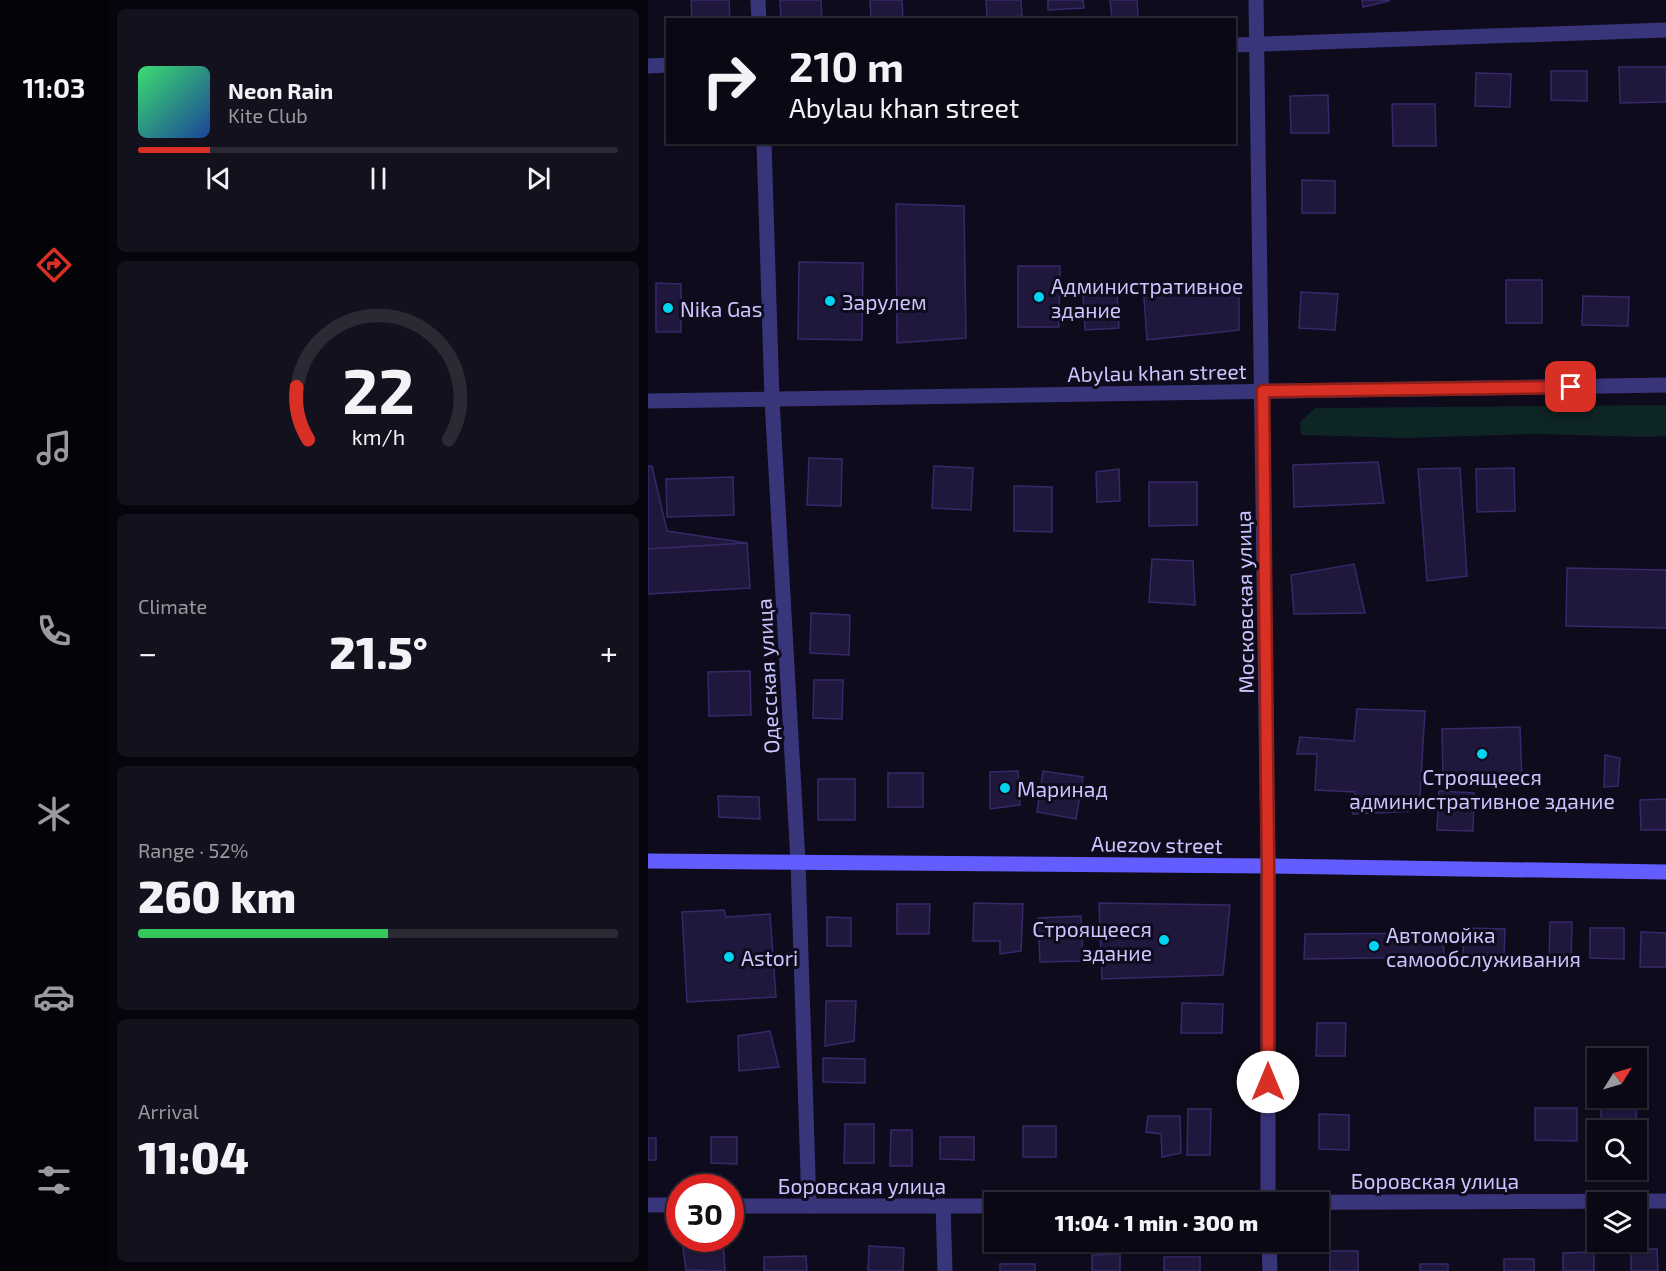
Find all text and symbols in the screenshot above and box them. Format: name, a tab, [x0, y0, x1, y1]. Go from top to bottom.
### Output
text: 210 m	[789, 40, 904, 90]
icon: right	[690, 42, 768, 120]
text: 11:03	[23, 71, 85, 103]
text: Neon Rain	[228, 77, 333, 103]
text: Abylau khan street	[789, 91, 1019, 123]
text: Kite Club	[228, 103, 308, 127]
icon: previous	[202, 162, 235, 195]
icon: pause	[362, 162, 395, 195]
icon: next	[522, 162, 555, 195]
icon: directions	[33, 244, 75, 286]
place label: Административное здание	[1051, 273, 1243, 322]
place label: Зарулем	[842, 289, 927, 315]
marker: Административное здание	[1032, 290, 1046, 304]
marker: Зарулем	[823, 294, 837, 308]
place label: Nika Gas	[680, 296, 762, 321]
marker: Nika Gas	[661, 301, 675, 315]
text: 22	[342, 352, 414, 427]
street label: Abylau khan street	[1067, 358, 1247, 386]
pin	[1545, 361, 1596, 412]
icon: arrive	[1554, 370, 1587, 403]
text: km/h	[351, 425, 405, 450]
icon: music	[33, 427, 75, 469]
street label: Московская улица	[1230, 510, 1259, 694]
text: Climate	[138, 594, 207, 618]
street label: Одесская улица	[750, 598, 785, 754]
icon: phone	[33, 610, 75, 652]
text: 21.5°	[329, 624, 428, 678]
text: −	[138, 632, 157, 672]
text: +	[600, 632, 618, 672]
marker: Строящееся административное здание	[1475, 747, 1489, 761]
place label: Строящееся административное здание	[1349, 764, 1615, 813]
place label: Маринад	[1017, 776, 1108, 801]
marker: Маринад	[998, 781, 1012, 795]
icon: climate	[33, 793, 75, 835]
street label: Auezov street	[1091, 830, 1223, 858]
text: Range · 52%	[138, 838, 248, 862]
text: 260 km	[138, 868, 296, 922]
place label: Строящееся здание	[1032, 916, 1152, 965]
place label: Автомойка самообслуживания	[1386, 922, 1581, 972]
marker: Строящееся здание	[1157, 933, 1171, 947]
marker: Автомойка самообслуживания	[1367, 939, 1381, 953]
place label: Astori	[741, 945, 798, 970]
marker: Astori	[722, 950, 736, 964]
icon: car	[33, 976, 75, 1018]
north arrow	[1587, 1048, 1647, 1108]
map controls	[1587, 1048, 1647, 1252]
position arrow	[1236, 1050, 1300, 1114]
text: Arrival	[138, 1099, 199, 1123]
button: search	[1587, 1120, 1647, 1180]
text: 11:04	[138, 1129, 249, 1183]
icon: filters	[33, 1159, 75, 1201]
street label: Боровская улица	[1351, 1168, 1519, 1194]
street label: Боровская улица	[778, 1173, 946, 1199]
speed limit sign: 30	[666, 1174, 744, 1252]
button: layers	[1587, 1192, 1647, 1252]
text: 11:04 · 1 min · 300 m	[1055, 1209, 1258, 1235]

